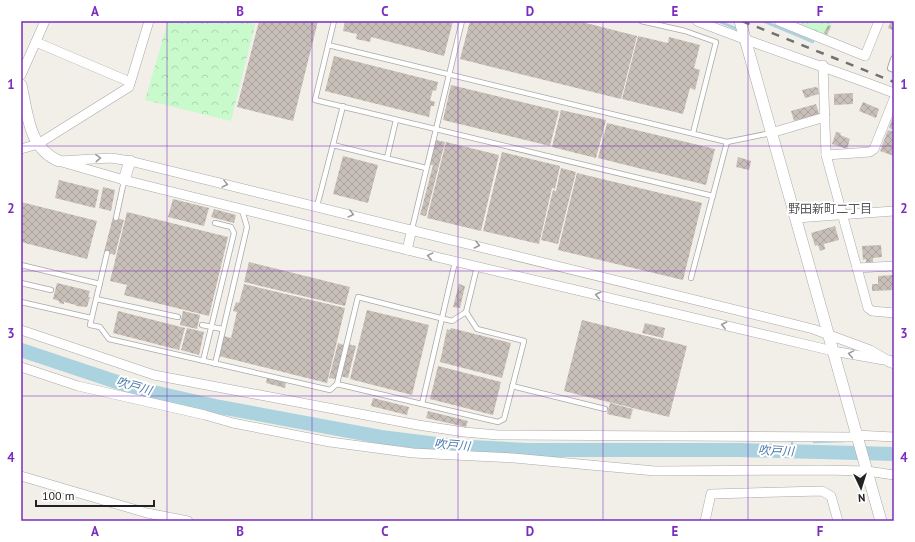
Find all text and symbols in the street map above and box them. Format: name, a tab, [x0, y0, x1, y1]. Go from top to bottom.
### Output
text: A	[91, 3, 99, 20]
text: B	[236, 3, 244, 20]
text: C	[381, 3, 389, 20]
text: D	[526, 3, 534, 20]
text: E	[672, 3, 679, 20]
text: F	[817, 3, 824, 20]
text: 1	[7, 76, 15, 93]
text: 1	[900, 76, 908, 93]
one-way arrow	[95, 154, 101, 163]
one-way arrow	[222, 179, 228, 187]
text: 2	[7, 200, 15, 217]
text: 2	[900, 200, 908, 217]
district label: 野田新町二丁目	[788, 201, 872, 216]
one-way arrow	[348, 210, 354, 218]
one-way arrow	[474, 241, 481, 249]
one-way arrow	[427, 252, 433, 260]
one-way arrow	[594, 292, 601, 300]
one-way arrow	[721, 322, 727, 330]
text: 3	[7, 325, 15, 342]
text: 3	[900, 325, 908, 342]
one-way arrow	[848, 351, 854, 359]
water label: 吹戸川	[115, 373, 155, 398]
water label: 吹戸川	[433, 435, 473, 454]
water label: 吹戸川	[758, 442, 796, 459]
text: 4	[7, 449, 15, 466]
text: 4	[900, 449, 908, 466]
north arrow	[841, 468, 881, 508]
scale bar	[36, 482, 154, 508]
text: 100 m	[42, 488, 75, 503]
text: N	[858, 491, 866, 505]
text: A	[91, 523, 99, 540]
text: B	[236, 523, 244, 540]
text: C	[381, 523, 389, 540]
text: D	[526, 523, 534, 540]
text: E	[672, 523, 679, 540]
text: F	[817, 523, 824, 540]

